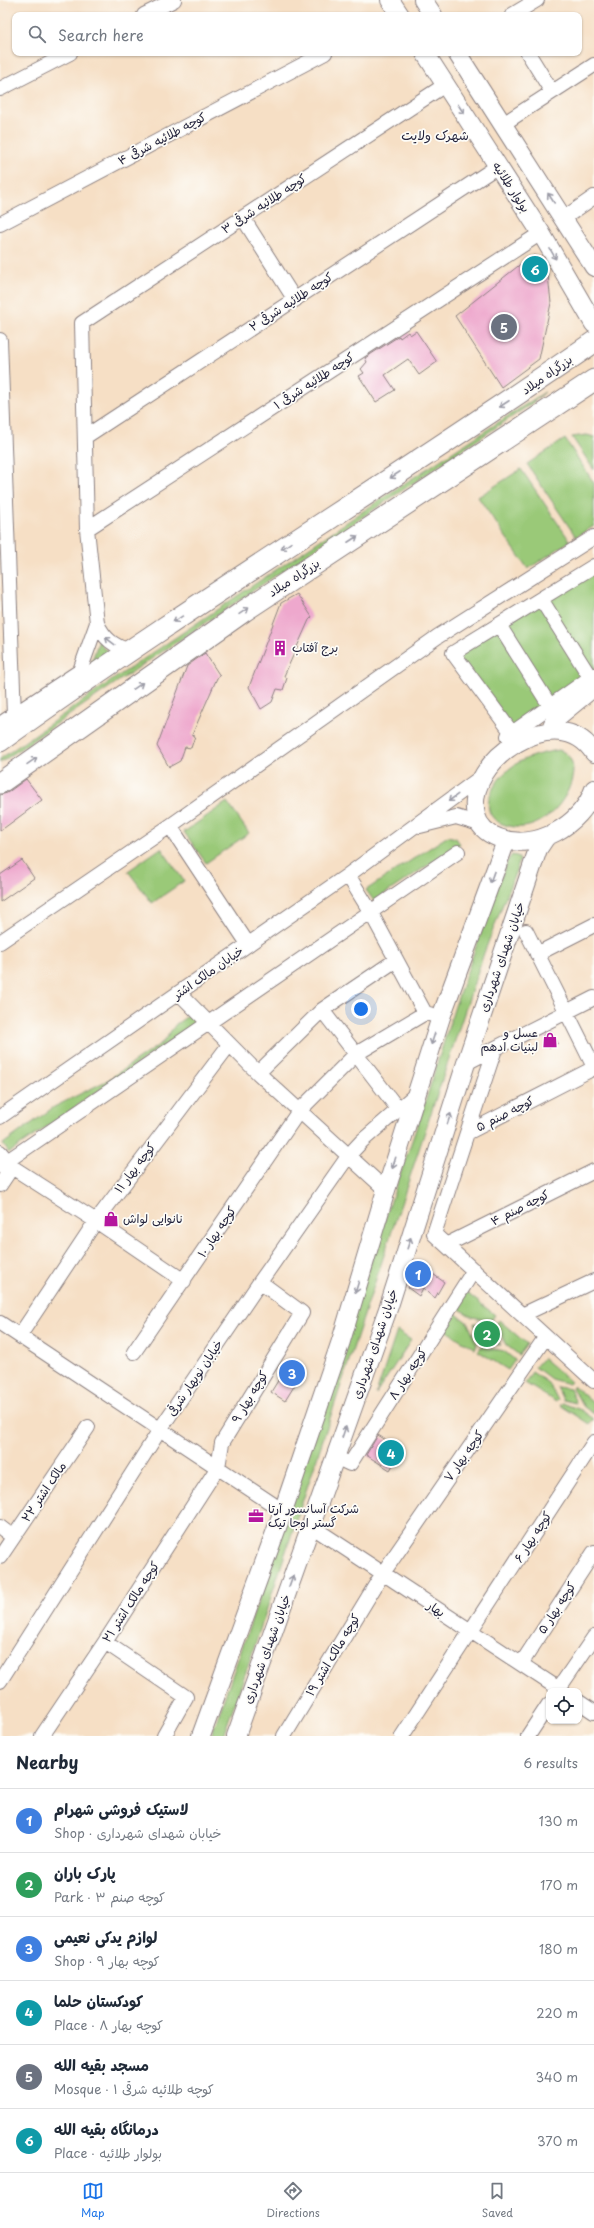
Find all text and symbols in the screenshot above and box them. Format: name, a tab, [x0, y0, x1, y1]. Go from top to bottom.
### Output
search box	[12, 12, 582, 56]
icon: search	[26, 23, 48, 45]
text: Search here	[58, 23, 144, 46]
one-way arrow	[457, 103, 465, 114]
street label: کوچه طلائیه شرقی ۴	[114, 107, 209, 169]
district label: شهرک ولایت	[401, 125, 469, 144]
street label: بولوار طلائیه	[489, 157, 535, 216]
street label: کوچه طلائیه شرقی ۳	[217, 169, 310, 238]
one-way arrow	[547, 193, 555, 204]
one-way arrow	[550, 248, 558, 260]
pin: 6	[522, 254, 548, 284]
street label: کوچه طلائیه شرقی ۲	[245, 267, 336, 335]
pin: 5	[491, 312, 517, 342]
street label: کوچه طلائیه شرقی ۱	[270, 347, 357, 413]
street label: بزرگراه میلاد	[517, 350, 576, 398]
one-way arrow	[499, 400, 510, 408]
one-way arrow	[390, 471, 401, 479]
one-way arrow	[347, 535, 358, 543]
one-way arrow	[281, 542, 292, 550]
street label: بزرگراه میلاد	[264, 554, 323, 601]
one-way arrow	[239, 607, 250, 615]
one-way arrow	[173, 615, 184, 623]
one-way arrow	[105, 637, 116, 645]
place label: برج آفتاب	[292, 638, 338, 657]
building icon: برج آفتاب	[271, 639, 289, 657]
one-way arrow	[132, 682, 143, 690]
one-way arrow	[26, 757, 37, 765]
one-way arrow	[447, 794, 458, 802]
one-way arrow	[488, 871, 496, 883]
street label: خیابان شهدای شهرداری	[474, 899, 528, 1014]
street label: خیابان مالک اشتر	[168, 941, 246, 1004]
your location	[351, 999, 371, 1019]
place label: عسل و لبنیات ادهم	[480, 1023, 538, 1056]
shop icon: عسل و لبنیات ادهم	[541, 1031, 559, 1049]
one-way arrow	[429, 1032, 437, 1044]
street label: کوچه صنم ۵	[472, 1091, 537, 1136]
one-way arrow	[446, 1113, 453, 1126]
street label: کوچه بهار ۱۱	[109, 1138, 159, 1196]
one-way arrow	[390, 1156, 397, 1169]
street label: کوچه صنم ۴	[487, 1185, 552, 1230]
street label: کوچه بهار ۱۰	[192, 1202, 240, 1261]
place label: نانوایی لواش	[123, 1209, 183, 1227]
shop icon: نانوایی لواش	[102, 1210, 120, 1228]
one-way arrow	[406, 1236, 413, 1249]
pin: 1	[405, 1259, 431, 1289]
one-way arrow	[353, 1280, 360, 1293]
street label: خیابان شهدای شهرداری	[347, 1286, 401, 1401]
pin: 2	[474, 1319, 500, 1349]
street label: خیابان نوبهار شرقی	[162, 1336, 226, 1419]
street label: کوچه بهار ۸	[384, 1344, 431, 1403]
pin: 3	[279, 1358, 305, 1388]
street label: کوچه بهار ۹	[226, 1367, 272, 1426]
one-way arrow	[341, 1425, 348, 1438]
street label: کوچه بهار ۷	[439, 1426, 487, 1485]
pin: 4	[378, 1438, 404, 1468]
street label: مالک اشتر ۲۲	[16, 1458, 70, 1525]
place label: شرکت آسانسور آرتا گستر اوجا تیک	[268, 1499, 359, 1531]
office icon: شرکت آسانسور آرتا گستر اوجا تیک	[247, 1507, 265, 1525]
street label: کوچه بهار ۶	[509, 1507, 555, 1566]
street label: کوچه مالک اشتر ۲۱	[97, 1557, 163, 1646]
one-way arrow	[288, 1575, 296, 1587]
street label: کوچه بهار ۵	[533, 1578, 580, 1637]
street label: خیابان شهدای شهرداری	[238, 1591, 294, 1706]
street label: بهار	[423, 1595, 449, 1621]
street label: کوچه مالک اشتر ۱۹	[300, 1610, 364, 1699]
map controls	[546, 1688, 582, 1724]
button: locate	[546, 1688, 582, 1724]
text: Nearby	[16, 1749, 78, 1775]
text: 6 results	[523, 1753, 578, 1772]
text: لاستیک فروشی شهرام	[54, 1797, 188, 1820]
text: 1	[26, 1811, 32, 1830]
text: 130 m	[539, 1811, 578, 1830]
text: Shop · خیابان شهدای شهرداری	[54, 1823, 222, 1842]
text: پارک باران	[54, 1861, 116, 1884]
text: 2	[24, 1875, 34, 1894]
text: 170 m	[540, 1875, 578, 1894]
text: Park · کوچه صنم ۳	[54, 1887, 165, 1906]
text: لوازم یدکی نعیمی	[54, 1925, 157, 1948]
text: 3	[25, 1939, 33, 1958]
text: 180 m	[539, 1939, 578, 1958]
text: Shop · کوچه بهار ۹	[54, 1951, 160, 1970]
text: کودکستان حلما	[54, 1989, 143, 2012]
text: 4	[25, 2003, 33, 2022]
text: 220 m	[536, 2003, 578, 2022]
text: Place · کوچه بهار ۸	[54, 2015, 163, 2034]
text: مسجد بقیه الله	[54, 2053, 149, 2076]
text: 5	[25, 2067, 33, 2086]
text: 340 m	[535, 2067, 578, 2086]
text: Mosque · کوچه طلائیه شرقی ۱	[54, 2079, 214, 2098]
text: درمانگاه بقیه الله	[54, 2117, 159, 2140]
text: 6	[24, 2131, 34, 2150]
text: 370 m	[537, 2131, 578, 2150]
text: Place · بولوار طلائیه	[54, 2143, 162, 2162]
tab: Map	[81, 2180, 104, 2221]
tab: Directions	[266, 2180, 320, 2221]
tab: Saved	[482, 2180, 513, 2221]

